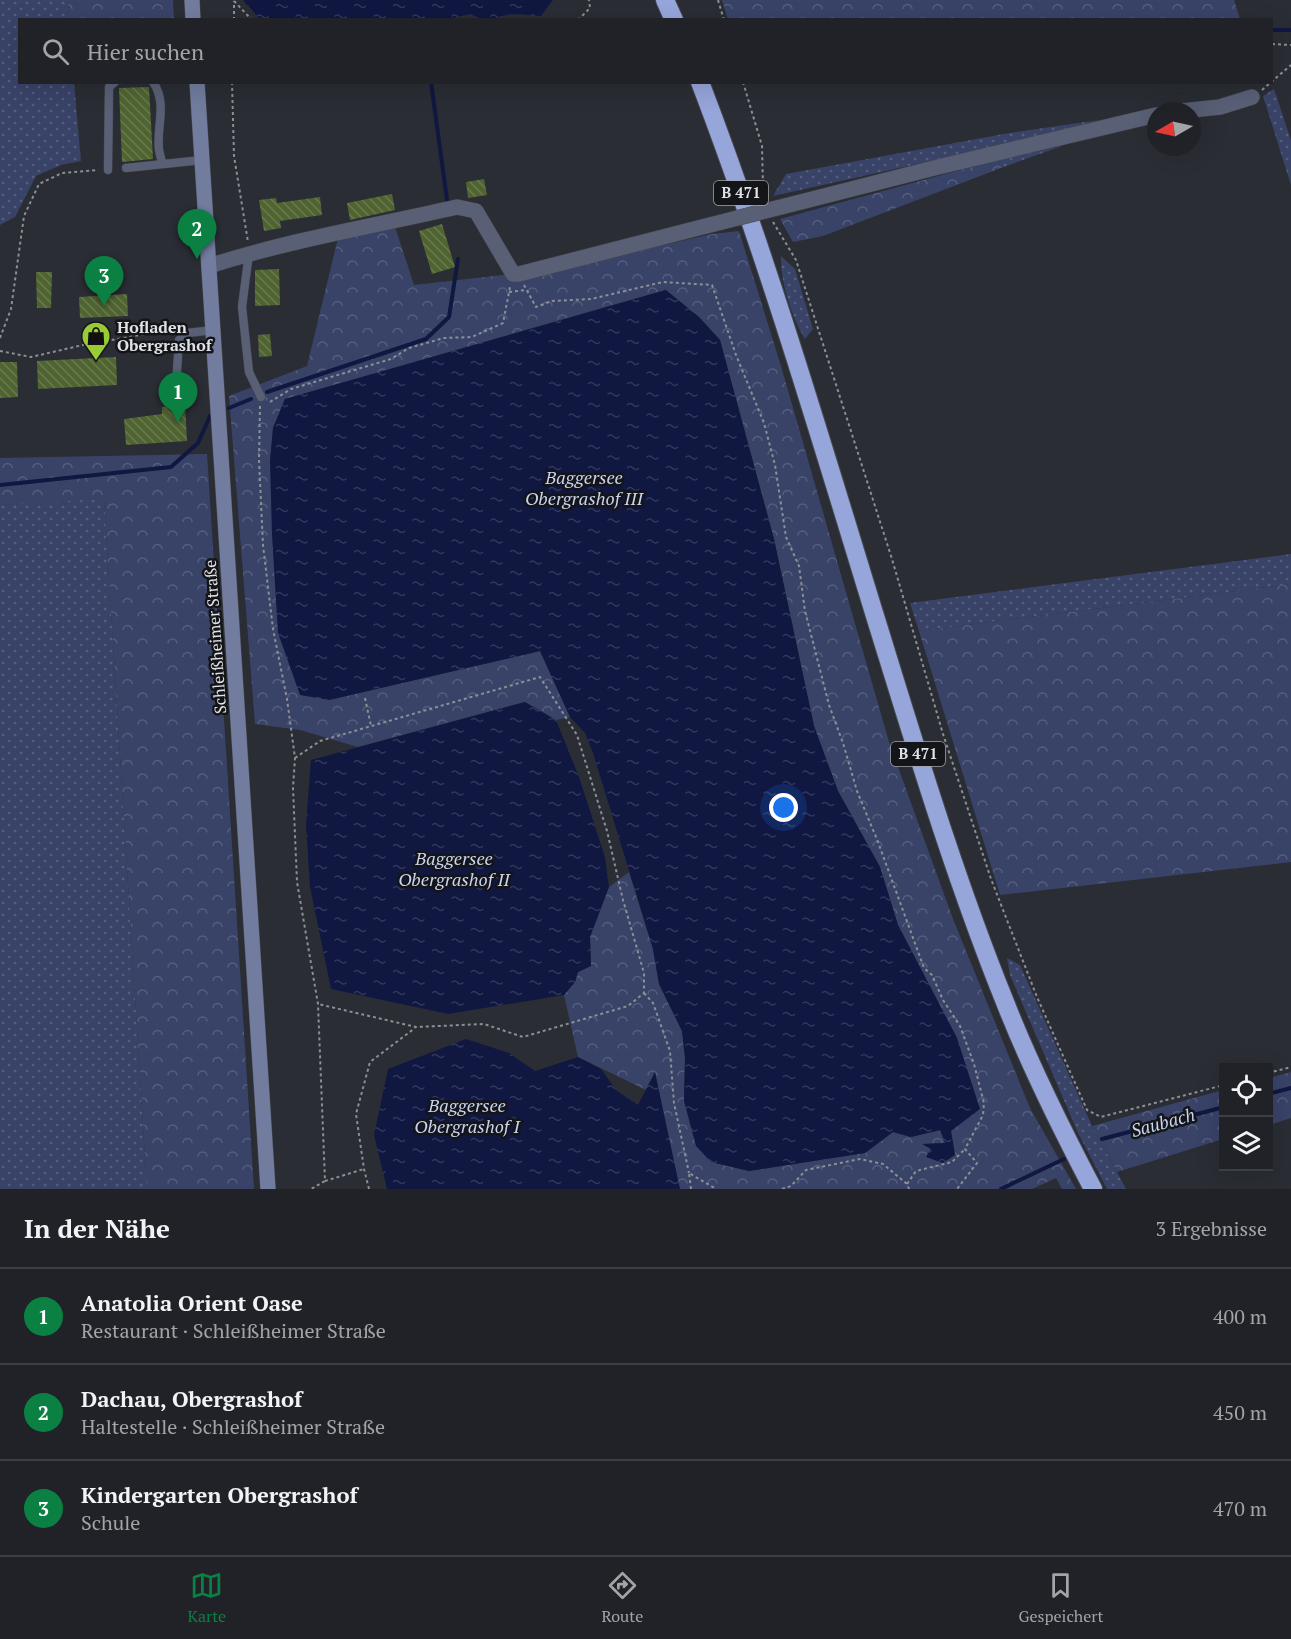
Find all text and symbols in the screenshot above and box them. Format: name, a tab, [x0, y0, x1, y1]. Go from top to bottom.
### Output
search box	[18, 18, 1273, 84]
icon: search	[39, 35, 72, 68]
text: Hier suchen	[87, 37, 204, 66]
north arrow	[1147, 102, 1201, 156]
road number: B 471	[714, 181, 768, 205]
pin: 2	[178, 210, 216, 259]
pin: 3	[84, 256, 124, 306]
place label: Hofladen Obergrashof	[117, 316, 214, 356]
shop icon: Hofladen Obergrashof	[80, 320, 112, 362]
pin: 1	[158, 372, 198, 422]
water label: Baggersee Obergrashof III	[525, 465, 645, 510]
street label: Schleißheimer Straße	[199, 559, 231, 715]
road number: B 471	[891, 742, 945, 766]
your location	[769, 793, 798, 822]
water label: Baggersee Obergrashof II	[398, 846, 512, 891]
map controls	[1219, 1063, 1273, 1171]
button: locate	[1219, 1063, 1273, 1117]
water label: Baggersee Obergrashof I	[414, 1093, 522, 1138]
water label: Saubach	[1128, 1102, 1197, 1142]
button: layers	[1219, 1117, 1273, 1171]
text: In der Nähe	[24, 1211, 170, 1245]
text: 3 Ergebnisse	[1155, 1215, 1267, 1242]
text: Anatolia Orient Oase	[81, 1288, 303, 1317]
text: 1	[38, 1303, 49, 1330]
text: 400 m	[1213, 1303, 1267, 1330]
text: Restaurant · Schleißheimer Straße	[81, 1317, 386, 1344]
text: Dachau, Obergrashof	[81, 1384, 302, 1413]
text: 2	[38, 1399, 49, 1426]
text: 450 m	[1213, 1399, 1267, 1426]
text: Haltestelle · Schleißheimer Straße	[81, 1413, 385, 1440]
text: Kindergarten Obergrashof	[81, 1480, 358, 1509]
text: 3	[38, 1495, 49, 1522]
text: 470 m	[1213, 1495, 1267, 1522]
text: Schule	[81, 1509, 140, 1536]
tab: Karte	[188, 1569, 226, 1627]
tab: Route	[601, 1569, 643, 1627]
tab: Gespeichert	[1019, 1569, 1103, 1627]

